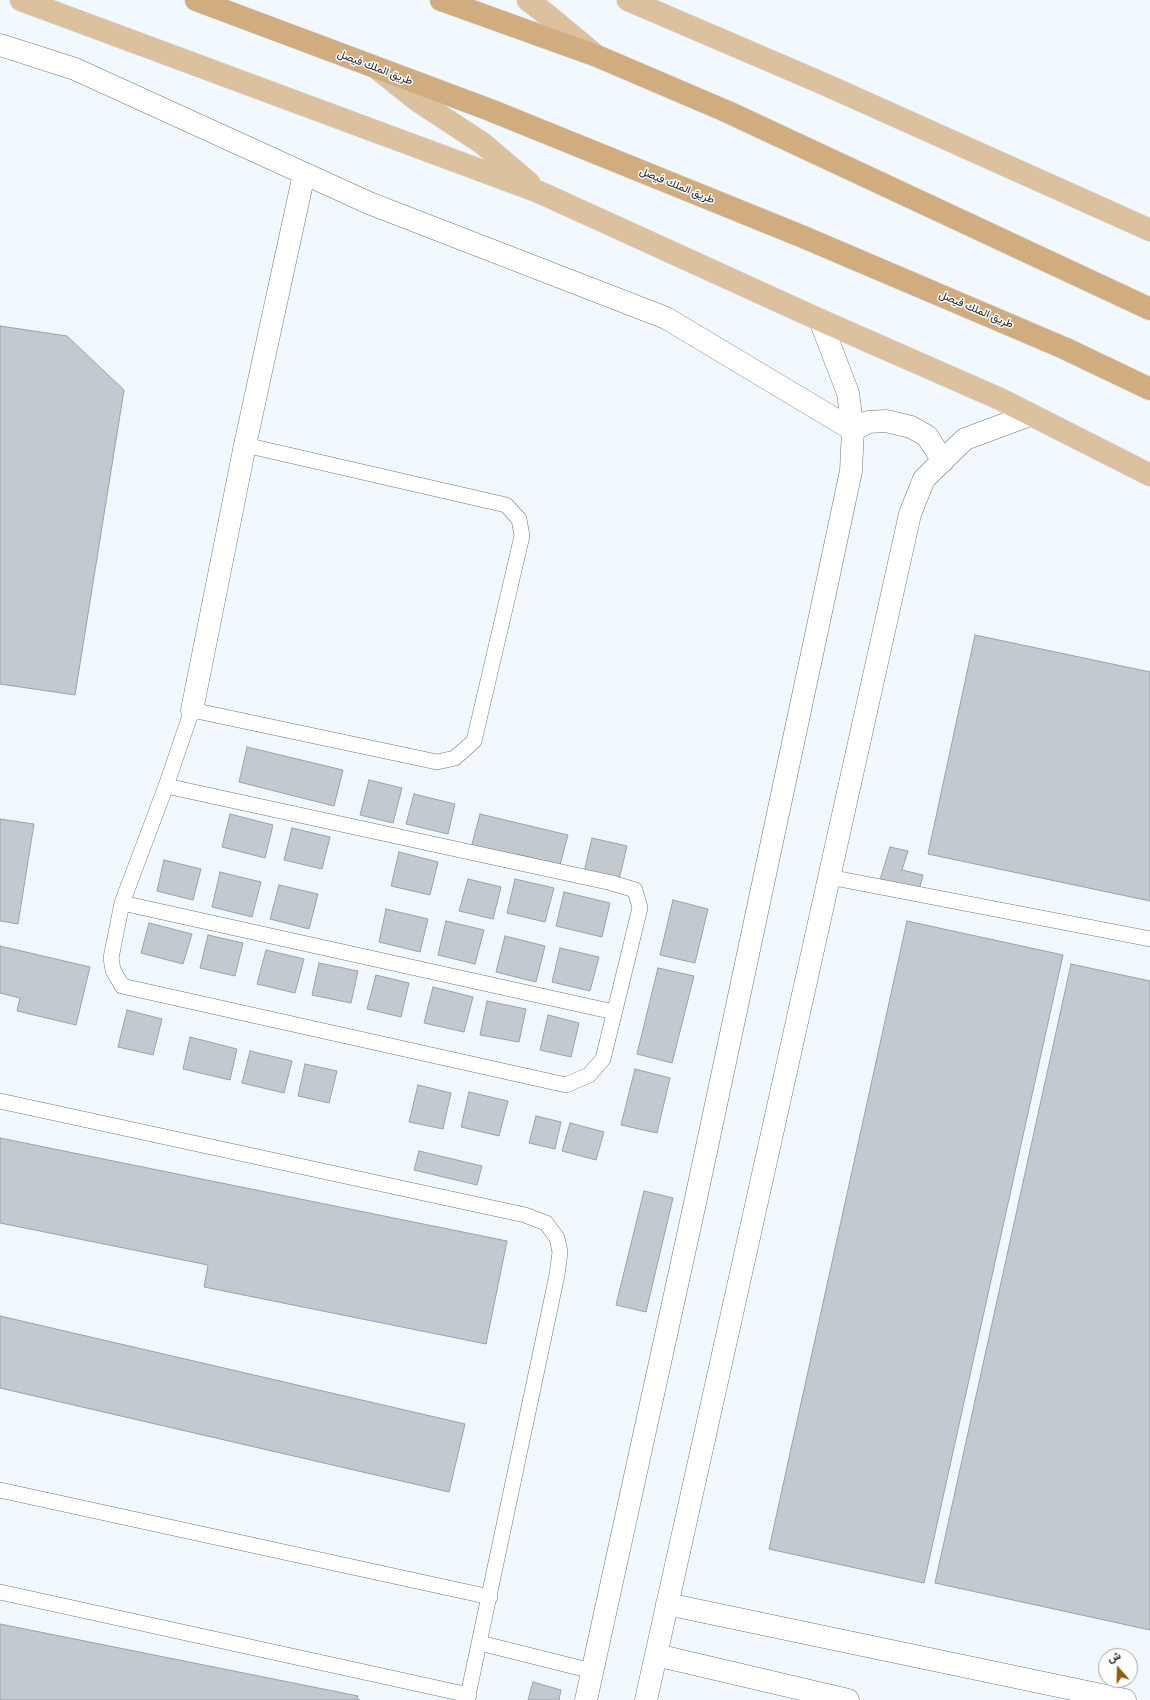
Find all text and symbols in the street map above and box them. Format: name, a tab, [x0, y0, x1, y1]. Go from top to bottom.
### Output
street label: طريق الملك فيصل	[335, 48, 415, 88]
street label: طريق الملك فيصل	[638, 165, 716, 207]
street label: طريق الملك فيصل	[937, 288, 1015, 332]
north arrow	[1098, 1648, 1138, 1688]
text: ش	[1106, 1649, 1123, 1666]

